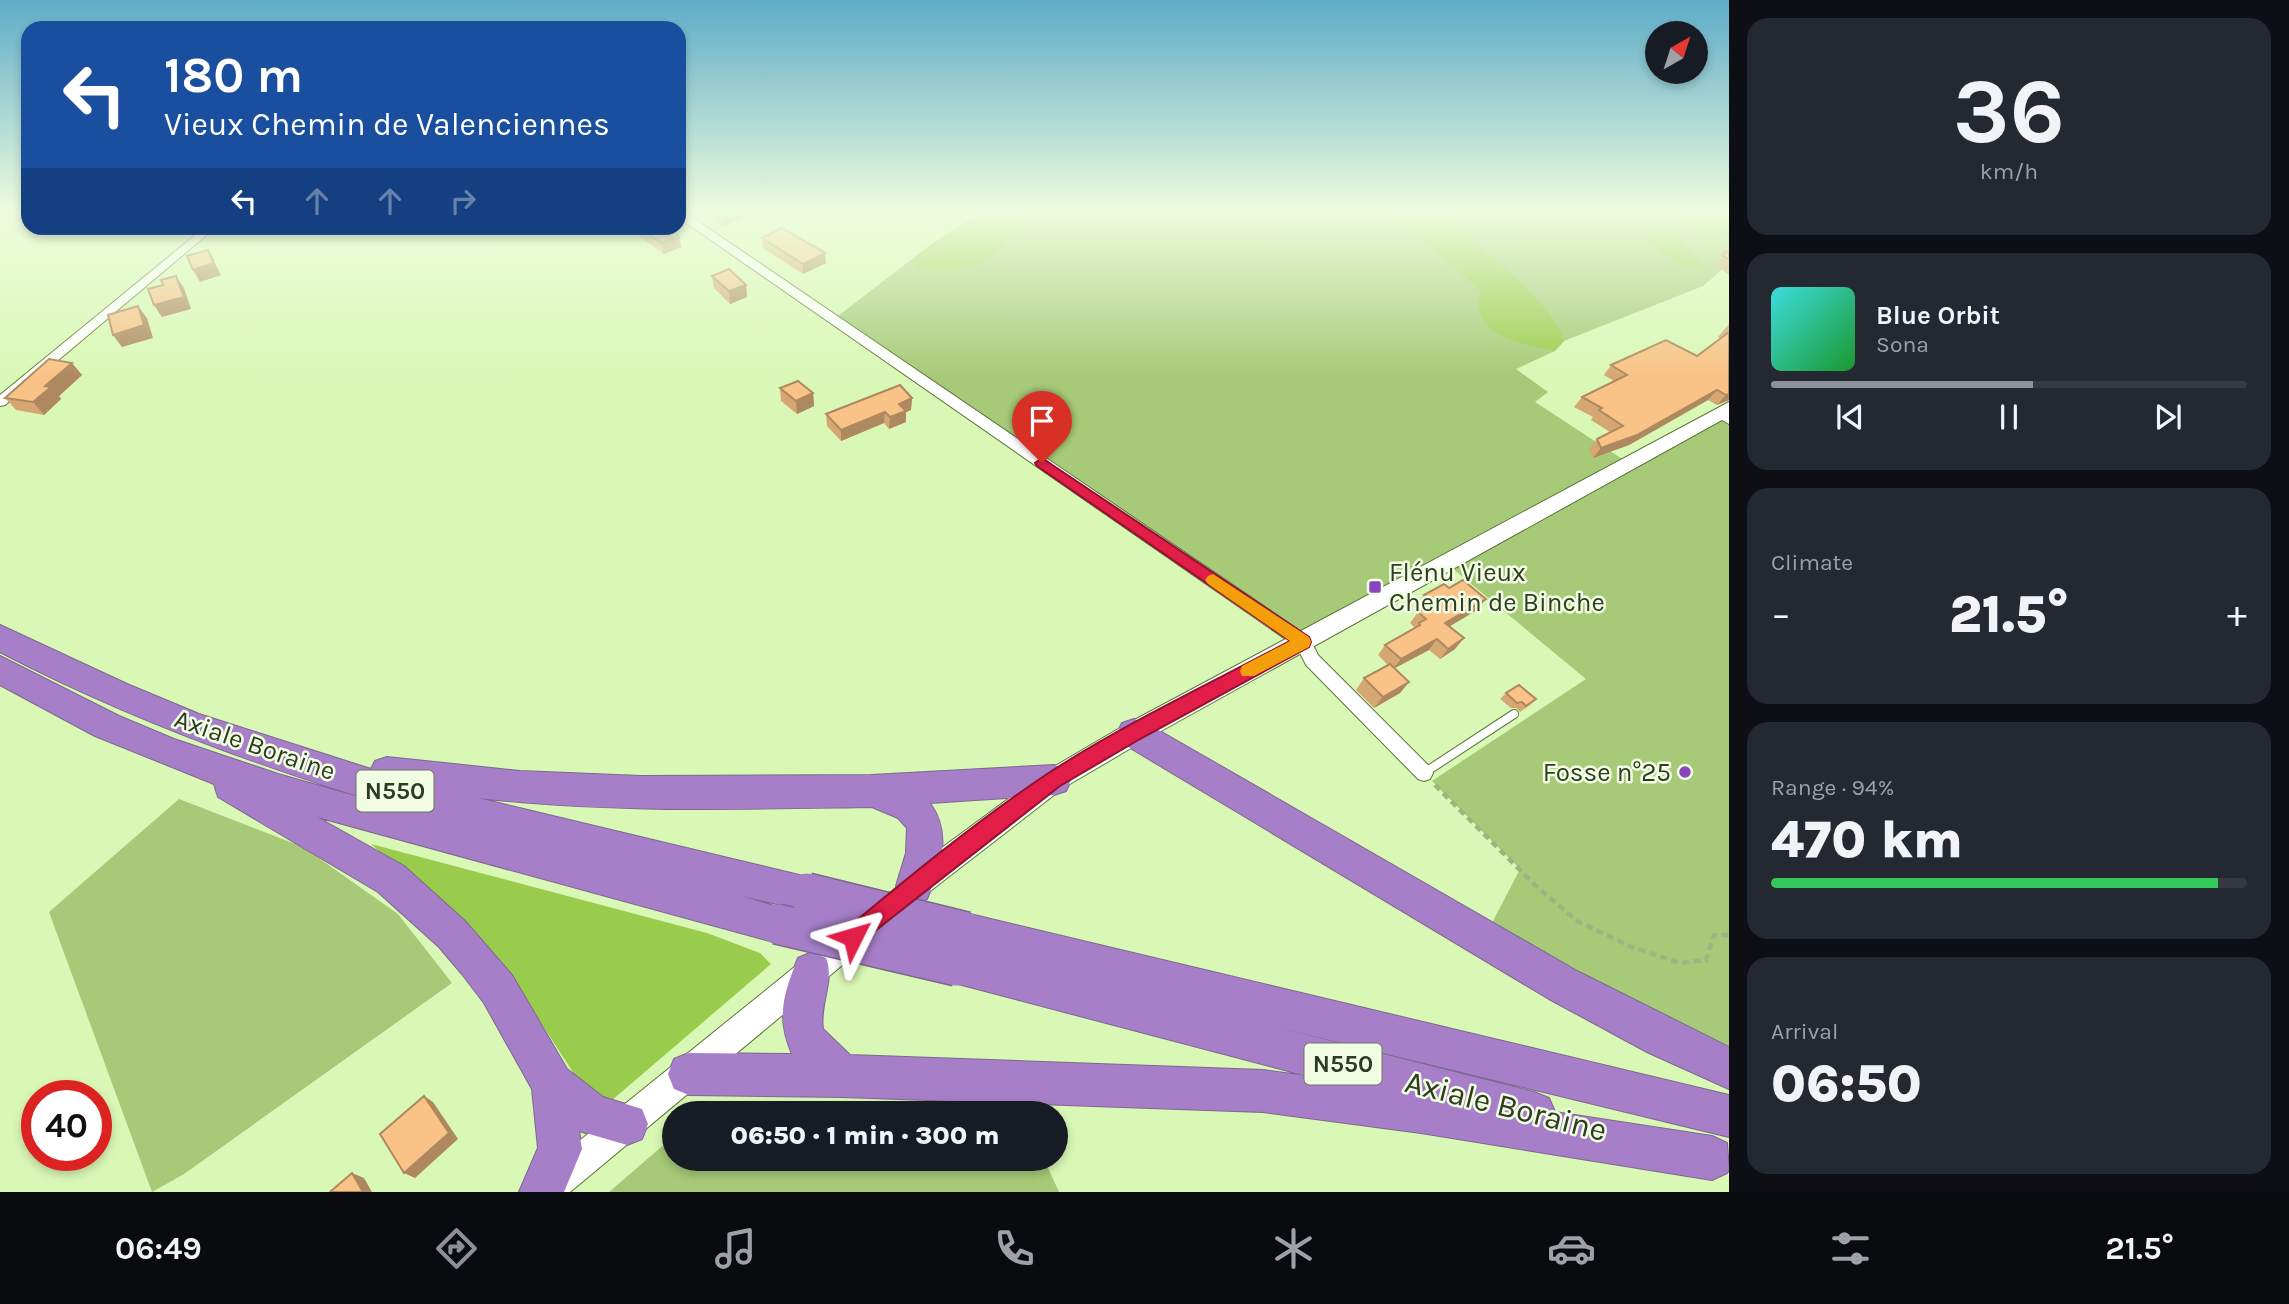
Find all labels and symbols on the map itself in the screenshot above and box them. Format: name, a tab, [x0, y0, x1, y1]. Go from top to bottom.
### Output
north arrow	[1645, 21, 1708, 84]
pin	[1012, 391, 1072, 463]
place label: Flénu Vieux Chemin de Binche	[1389, 557, 1605, 618]
marker: Flénu Vieux Chemin de Binche	[1367, 579, 1383, 595]
street label: Axiale Boraine	[171, 703, 339, 787]
place label: Fosse n°25	[1543, 757, 1671, 788]
marker: Fosse n°25	[1677, 764, 1693, 780]
road number: N550	[356, 770, 434, 812]
position arrow	[816, 900, 890, 974]
road number: N550	[1304, 1044, 1382, 1084]
street label: Axiale Boraine	[1401, 1063, 1611, 1149]
speed limit sign: 40	[21, 1080, 112, 1171]

